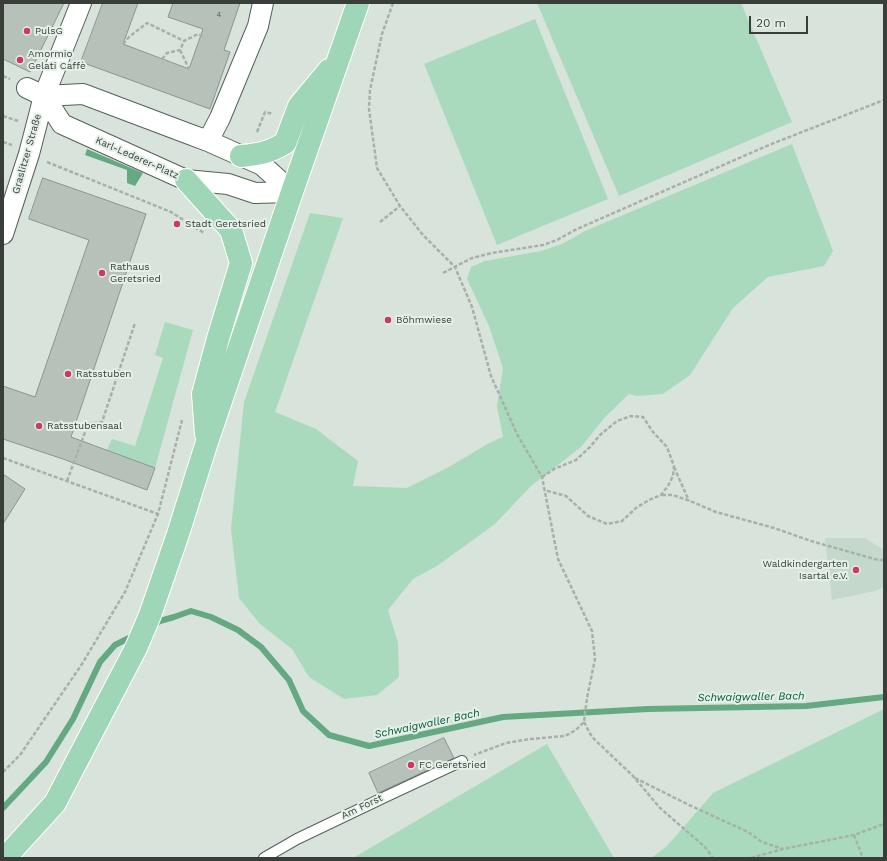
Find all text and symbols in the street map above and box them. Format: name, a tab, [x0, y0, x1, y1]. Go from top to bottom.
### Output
scale bar	[751, 8, 810, 34]
house number: 4	[217, 10, 221, 20]
text: 20 m	[756, 16, 786, 30]
place label: PulsG	[35, 25, 63, 37]
marker: PulsG	[22, 26, 32, 36]
place label: Amormio Gelati Caffè	[28, 48, 86, 72]
marker: Amormio Gelati Caffè	[15, 55, 25, 65]
street label: Graslitzer Straße	[10, 113, 44, 195]
street label: Karl-Lederer-Platz	[94, 134, 180, 182]
place label: Stadt Geretsried	[185, 218, 266, 230]
marker: Stadt Geretsried	[172, 219, 182, 229]
place label: Rathaus Geretsried	[110, 261, 161, 284]
marker: Rathaus Geretsried	[97, 268, 107, 278]
place label: Böhmwiese	[396, 314, 452, 326]
marker: Böhmwiese	[383, 315, 393, 325]
place label: Ratsstuben	[76, 368, 131, 380]
marker: Ratsstuben	[63, 369, 73, 379]
place label: Ratsstubensaal	[47, 420, 122, 432]
marker: Ratsstubensaal	[34, 421, 44, 431]
place label: Waldkindergarten Isartal e.V.	[763, 558, 848, 582]
marker: Waldkindergarten Isartal e.V.	[851, 565, 861, 575]
water label: Schwaigwaller Bach	[697, 689, 805, 705]
water label: Schwaigwaller Bach	[373, 706, 481, 742]
place label: FC Geretsried	[419, 759, 486, 771]
marker: FC Geretsried	[406, 760, 416, 770]
street label: Am Forst	[339, 792, 385, 822]

